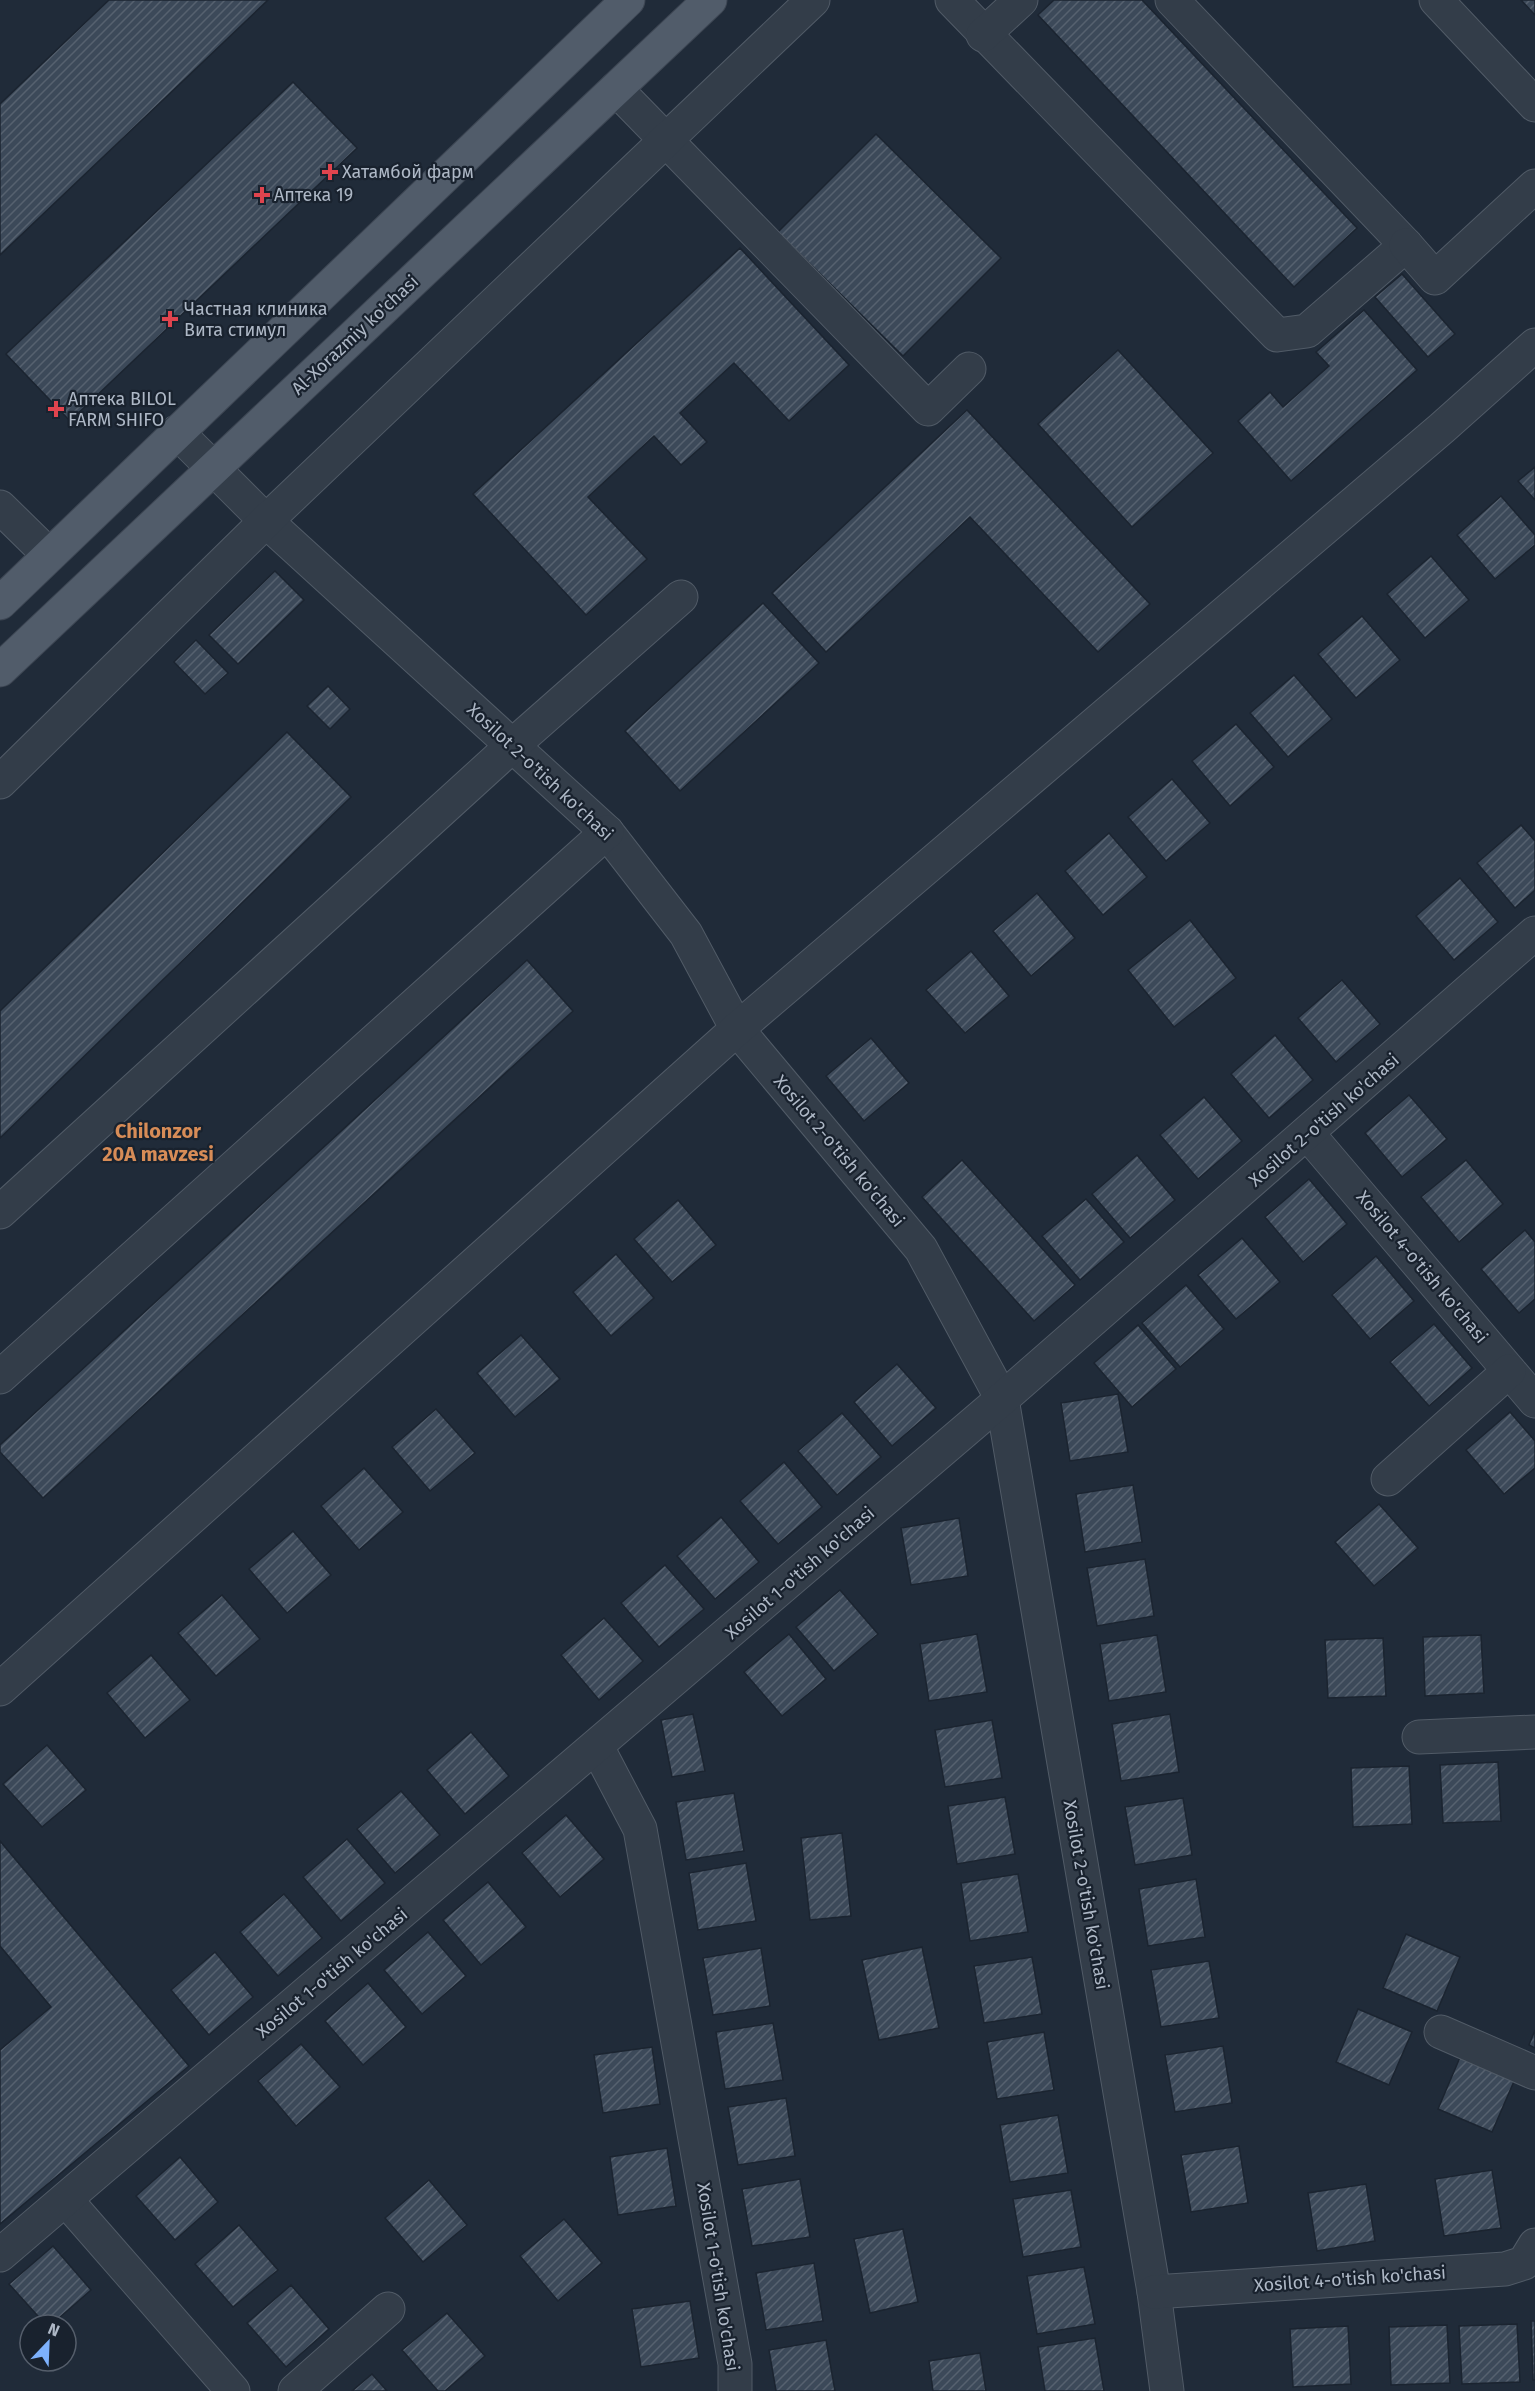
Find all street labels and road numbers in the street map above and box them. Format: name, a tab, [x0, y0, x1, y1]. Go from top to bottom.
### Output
street label: Al-Xorazmiy ko'chasi	[287, 271, 423, 399]
street label: Xosilot 2-o'tish ko'chasi	[462, 699, 618, 845]
street label: Xosilot 2-o'tish ko'chasi	[1244, 1049, 1404, 1191]
street label: Xosilot 2-o'tish ko'chasi	[769, 1070, 909, 1232]
street label: Xosilot 4-o'tish ko'chasi	[1352, 1186, 1492, 1348]
street label: Xosilot 1-o'tish ko'chasi	[721, 1502, 879, 1644]
street label: Xosilot 2-o'tish ko'chasi	[1059, 1799, 1113, 1991]
street label: Xosilot 1-o'tish ko'chasi	[252, 1903, 412, 2043]
street label: Xosilot 1-o'tish ko'chasi	[692, 2181, 744, 2373]
street label: Xosilot 4-o'tish ko'chasi	[1253, 2261, 1447, 2297]

